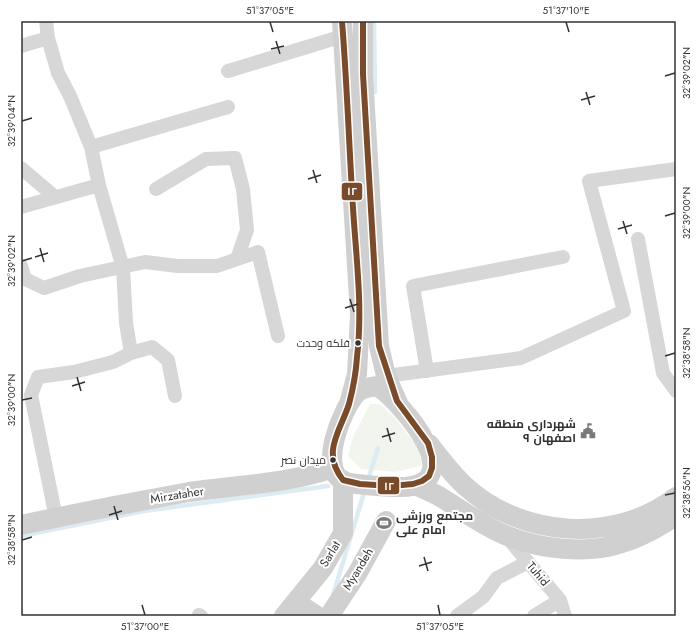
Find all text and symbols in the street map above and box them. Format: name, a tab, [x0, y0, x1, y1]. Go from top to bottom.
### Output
text: 51°37'05"E	[246, 3, 294, 18]
text: 51°37'10"E	[543, 3, 589, 18]
text: 32°39'02"N	[679, 47, 694, 99]
text: 32°39'04"N	[4, 95, 19, 147]
line badge: ۱۲	[341, 182, 363, 201]
text: ۱۲	[347, 183, 357, 199]
text: 32°39'00"N	[679, 187, 694, 239]
text: 32°39'02"N	[4, 235, 19, 287]
text: 32°38'58"N	[679, 327, 694, 379]
place label: فلکه وحدت	[296, 335, 350, 351]
marker: فلکه وحدت	[353, 338, 363, 348]
text: 32°39'00"N	[4, 374, 19, 426]
place label: شهرداری منطقه ۹ اصفهان	[487, 415, 576, 447]
public building icon: شهرداری منطقه ۹ اصفهان	[579, 422, 597, 440]
place label: میدان نصر	[280, 452, 326, 468]
marker: میدان نصر	[328, 455, 338, 465]
text: 32°38'56"N	[679, 467, 694, 519]
line badge: ۱۲	[377, 476, 400, 495]
text: ۱۲	[384, 478, 394, 494]
street label: Mirzataher	[149, 482, 206, 508]
place label: مجتمع ورزشی امام علی	[396, 507, 473, 539]
text: 32°38'58"N	[4, 514, 19, 566]
sports icon: مجتمع ورزشی امام علی	[375, 514, 393, 532]
street label: Sarlat	[315, 537, 345, 571]
street label: Myandeh	[338, 544, 378, 594]
street label: Tuhid	[522, 558, 554, 590]
text: 51°37'00"E	[121, 619, 169, 634]
text: 51°37'05"E	[416, 619, 464, 634]

